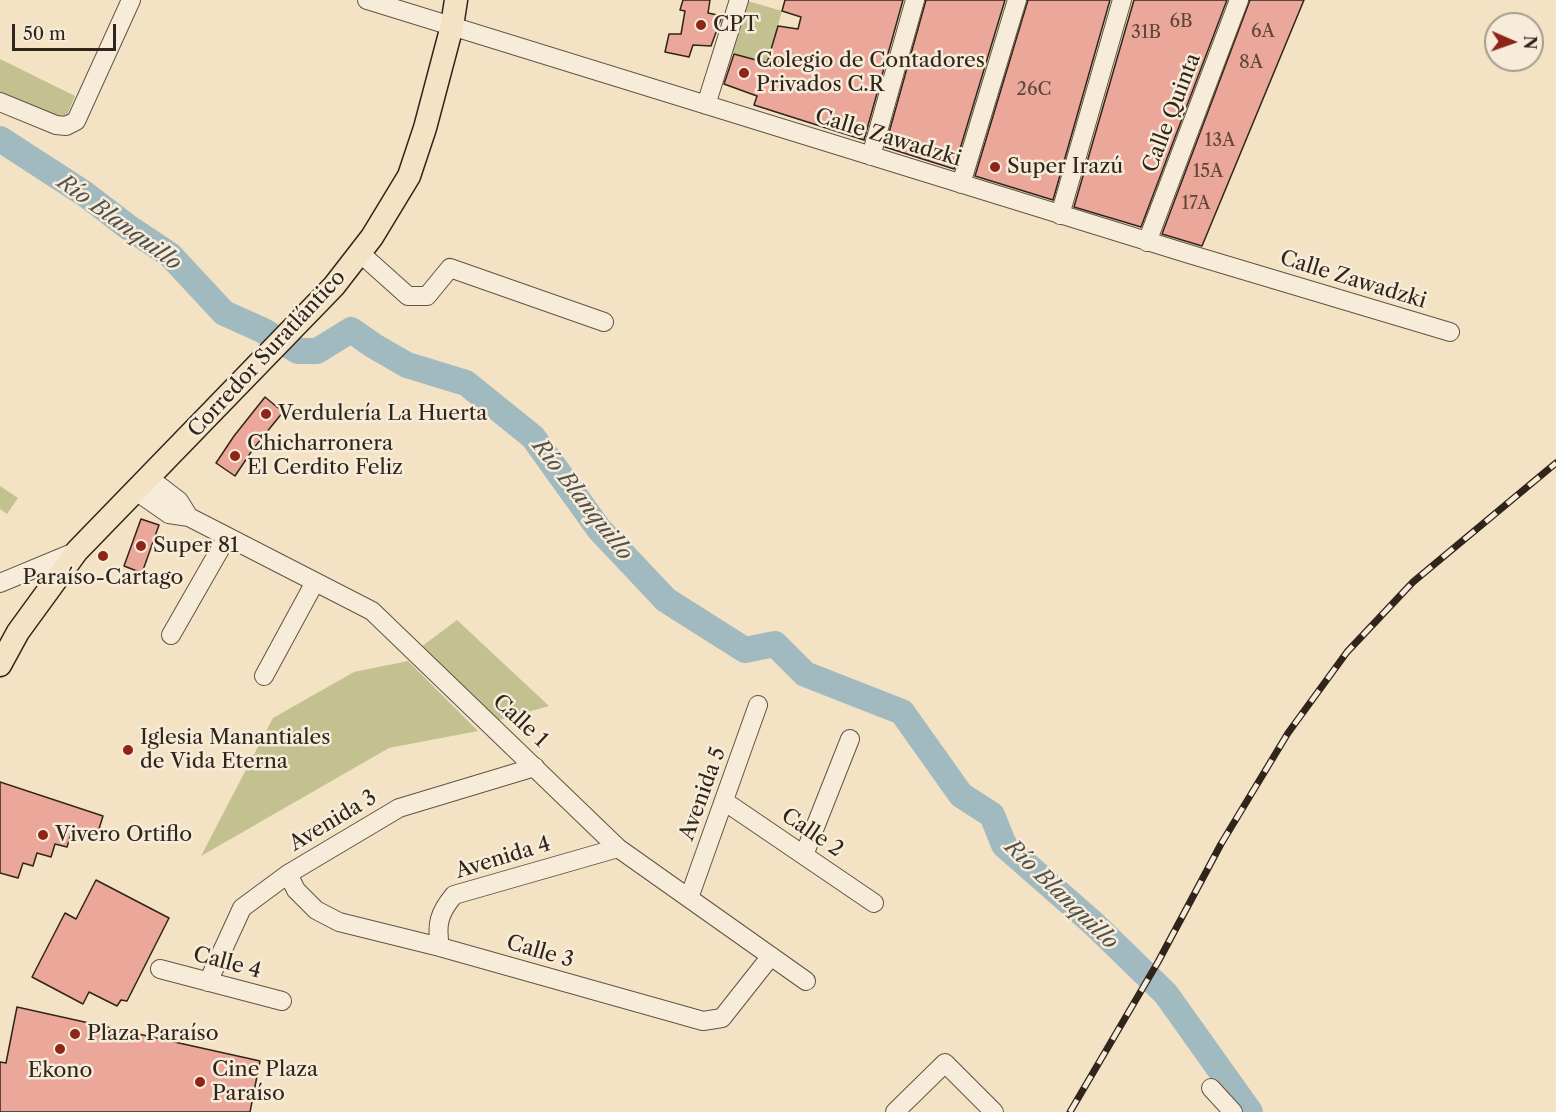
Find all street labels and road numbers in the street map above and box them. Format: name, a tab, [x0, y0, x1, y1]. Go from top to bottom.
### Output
street label: Calle Quinta	[1138, 50, 1206, 176]
street label: Calle Zawadzki	[812, 104, 964, 172]
street label: Calle Zawadzki	[1277, 246, 1429, 314]
street label: Corredor Suratlántico	[183, 265, 351, 443]
street label: Calle 1	[487, 689, 553, 753]
street label: Avenida 5	[675, 744, 731, 844]
street label: Avenida 3	[285, 785, 381, 857]
street label: Calle 2	[776, 803, 848, 863]
street label: Avenida 4	[452, 832, 554, 884]
street label: Calle 3	[504, 930, 576, 974]
street label: Calle 4	[190, 942, 264, 984]

